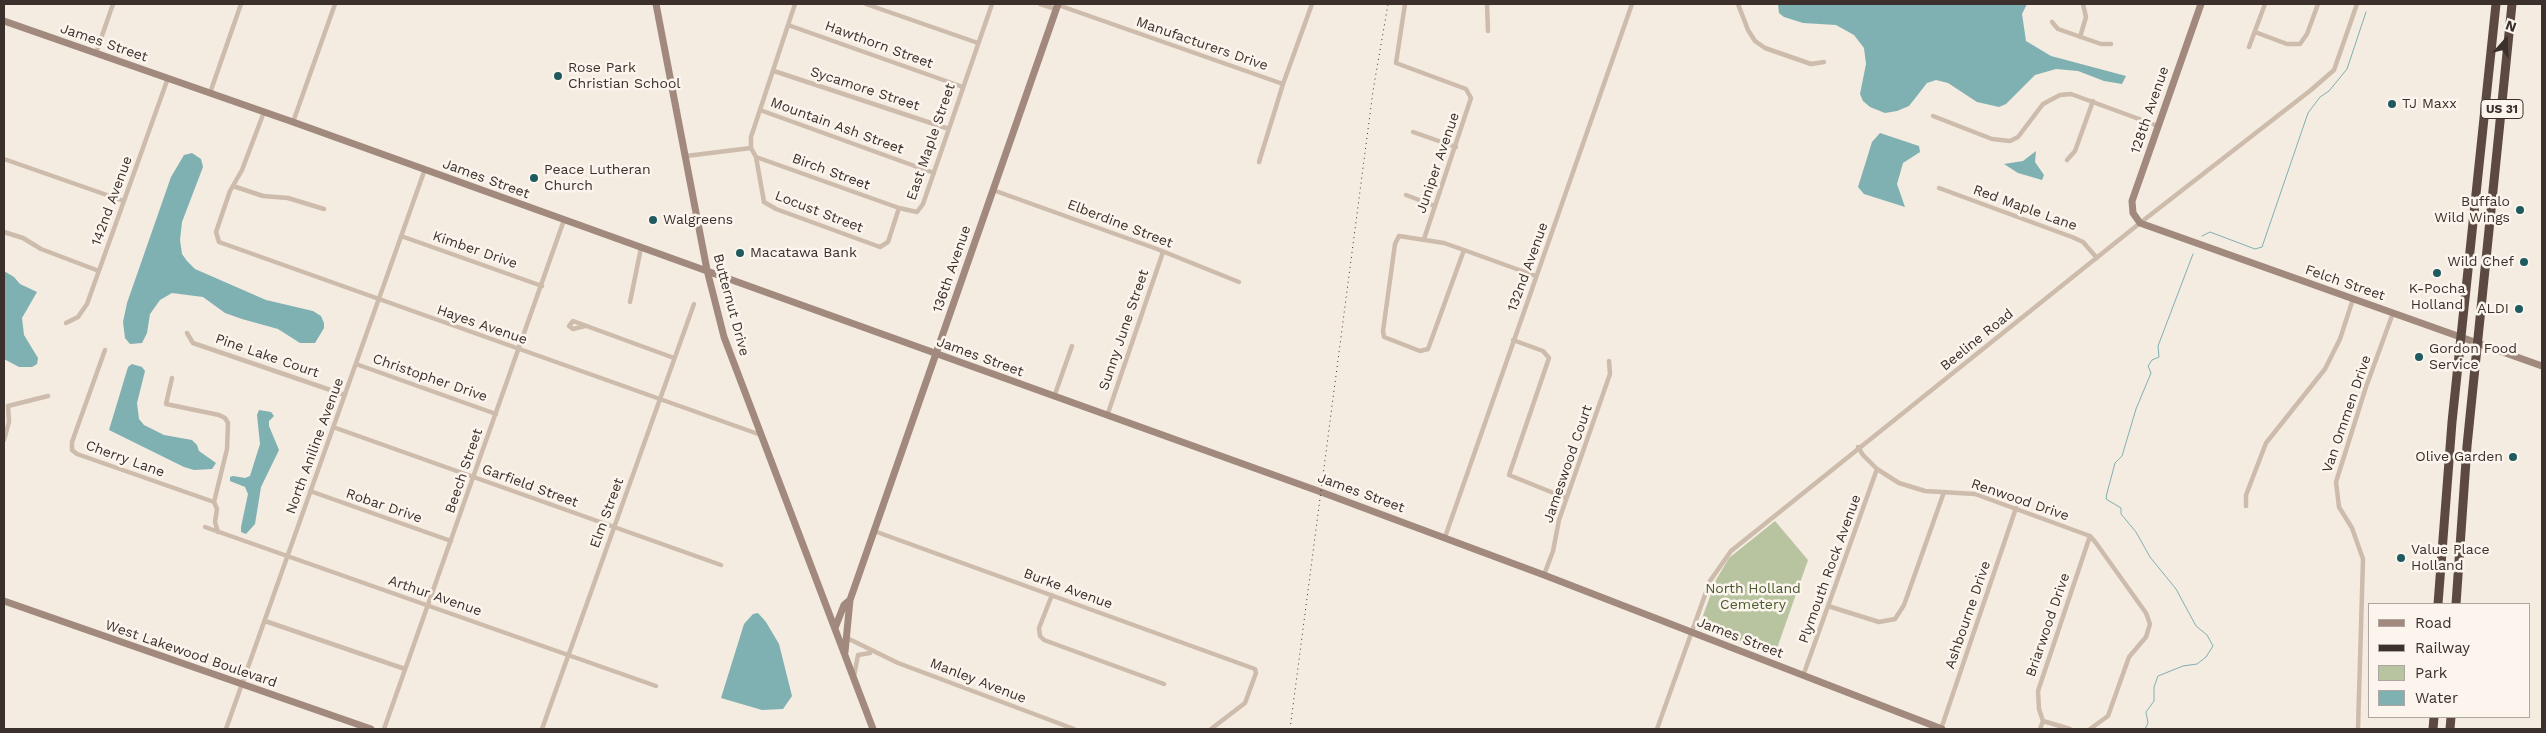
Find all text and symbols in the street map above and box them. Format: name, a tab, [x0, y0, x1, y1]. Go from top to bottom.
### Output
street label: Manufacturers Drive	[1134, 14, 1270, 74]
north arrow	[2481, 15, 2531, 65]
text: N	[2504, 17, 2519, 35]
street label: Hawthorn Street	[823, 18, 935, 72]
street label: James Street	[58, 20, 150, 66]
place label: Rose Park Christian School	[568, 60, 681, 92]
street label: Sycamore Street	[808, 63, 922, 115]
street label: 128th Avenue	[2127, 64, 2173, 156]
marker: Rose Park Christian School	[552, 70, 564, 82]
street label: East Maple Street	[903, 81, 959, 203]
street label: Mountain Ash Street	[768, 94, 906, 158]
place label: TJ Maxx	[2402, 96, 2457, 112]
marker: TJ Maxx	[2386, 98, 2398, 110]
road number: US 31	[2481, 100, 2523, 118]
street label: Juniper Avenue	[1413, 110, 1463, 216]
street label: Birch Street	[790, 150, 872, 194]
street label: 142nd Avenue	[88, 154, 136, 248]
street label: James Street	[440, 155, 532, 203]
place label: Peace Lutheran Church	[544, 162, 651, 194]
marker: Peace Lutheran Church	[528, 172, 540, 184]
street label: Red Maple Lane	[1971, 181, 2079, 235]
street label: Locust Street	[772, 187, 866, 237]
place label: Buffalo Wild Wings	[2434, 194, 2510, 226]
street label: Elberdine Street	[1065, 196, 1175, 252]
marker: Buffalo Wild Wings	[2514, 204, 2526, 216]
place label: Walgreens	[663, 212, 733, 228]
marker: Walgreens	[647, 214, 659, 226]
street label: 132nd Avenue	[1504, 220, 1552, 314]
street label: 136th Avenue	[929, 223, 975, 315]
street label: Kimber Drive	[430, 228, 520, 272]
place label: Macatawa Bank	[750, 245, 857, 261]
marker: Macatawa Bank	[734, 247, 746, 259]
street label: Butternut Drive	[709, 252, 753, 358]
place label: Wild Chef	[2447, 254, 2514, 270]
marker: Wild Chef	[2518, 256, 2530, 268]
street label: Felch Street	[2303, 261, 2387, 305]
street label: Sunny June Street	[1095, 267, 1153, 393]
marker: K-Pocha Holland	[2431, 267, 2443, 279]
place label: K-Pocha Holland	[2409, 281, 2465, 314]
place label: ALDI	[2477, 301, 2509, 317]
street label: Hayes Avenue	[435, 302, 529, 348]
marker: ALDI	[2513, 303, 2525, 315]
street label: Beeline Road	[1937, 305, 2017, 375]
street label: Pine Lake Court	[213, 330, 321, 382]
street label: James Street	[934, 333, 1026, 381]
place label: Gordon Food Service	[2429, 341, 2517, 374]
street label: Christopher Drive	[370, 350, 490, 406]
marker: Gordon Food Service	[2413, 351, 2425, 363]
street label: Van Ommen Drive	[2319, 353, 2375, 475]
street label: North Aniline Avenue	[283, 376, 347, 516]
street label: Jameswood Court	[1540, 403, 1596, 525]
street label: Beech Street	[442, 426, 486, 516]
street label: Cherry Lane	[83, 437, 167, 481]
place label: Olive Garden	[2415, 449, 2503, 465]
marker: Olive Garden	[2507, 451, 2519, 463]
street label: Garfield Street	[480, 461, 580, 511]
street label: James Street	[1315, 469, 1407, 517]
street label: Renwood Drive	[1969, 475, 2071, 525]
street label: Elm Street	[587, 476, 627, 550]
street label: Robar Drive	[344, 485, 424, 527]
street label: Plymouth Rock Avenue	[1795, 492, 1865, 646]
place label: Value Place Holland	[2411, 542, 2490, 574]
marker: Value Place Holland	[2395, 552, 2407, 564]
street label: Ashbourne Drive	[1942, 559, 1994, 671]
street label: Burke Avenue	[1021, 565, 1115, 613]
street label: Briarwood Drive	[2022, 571, 2074, 679]
street label: Arthur Avenue	[386, 572, 484, 620]
park label: North Holland Cemetery	[1705, 581, 1801, 614]
legend	[2368, 603, 2531, 718]
street label: James Street	[1694, 614, 1786, 662]
text: Road	[2415, 614, 2452, 632]
street label: West Lakewood Boulevard	[103, 617, 279, 691]
text: Railway	[2415, 639, 2470, 657]
street label: Manley Avenue	[927, 655, 1029, 707]
text: Park	[2415, 664, 2447, 682]
text: Water	[2415, 689, 2458, 707]

